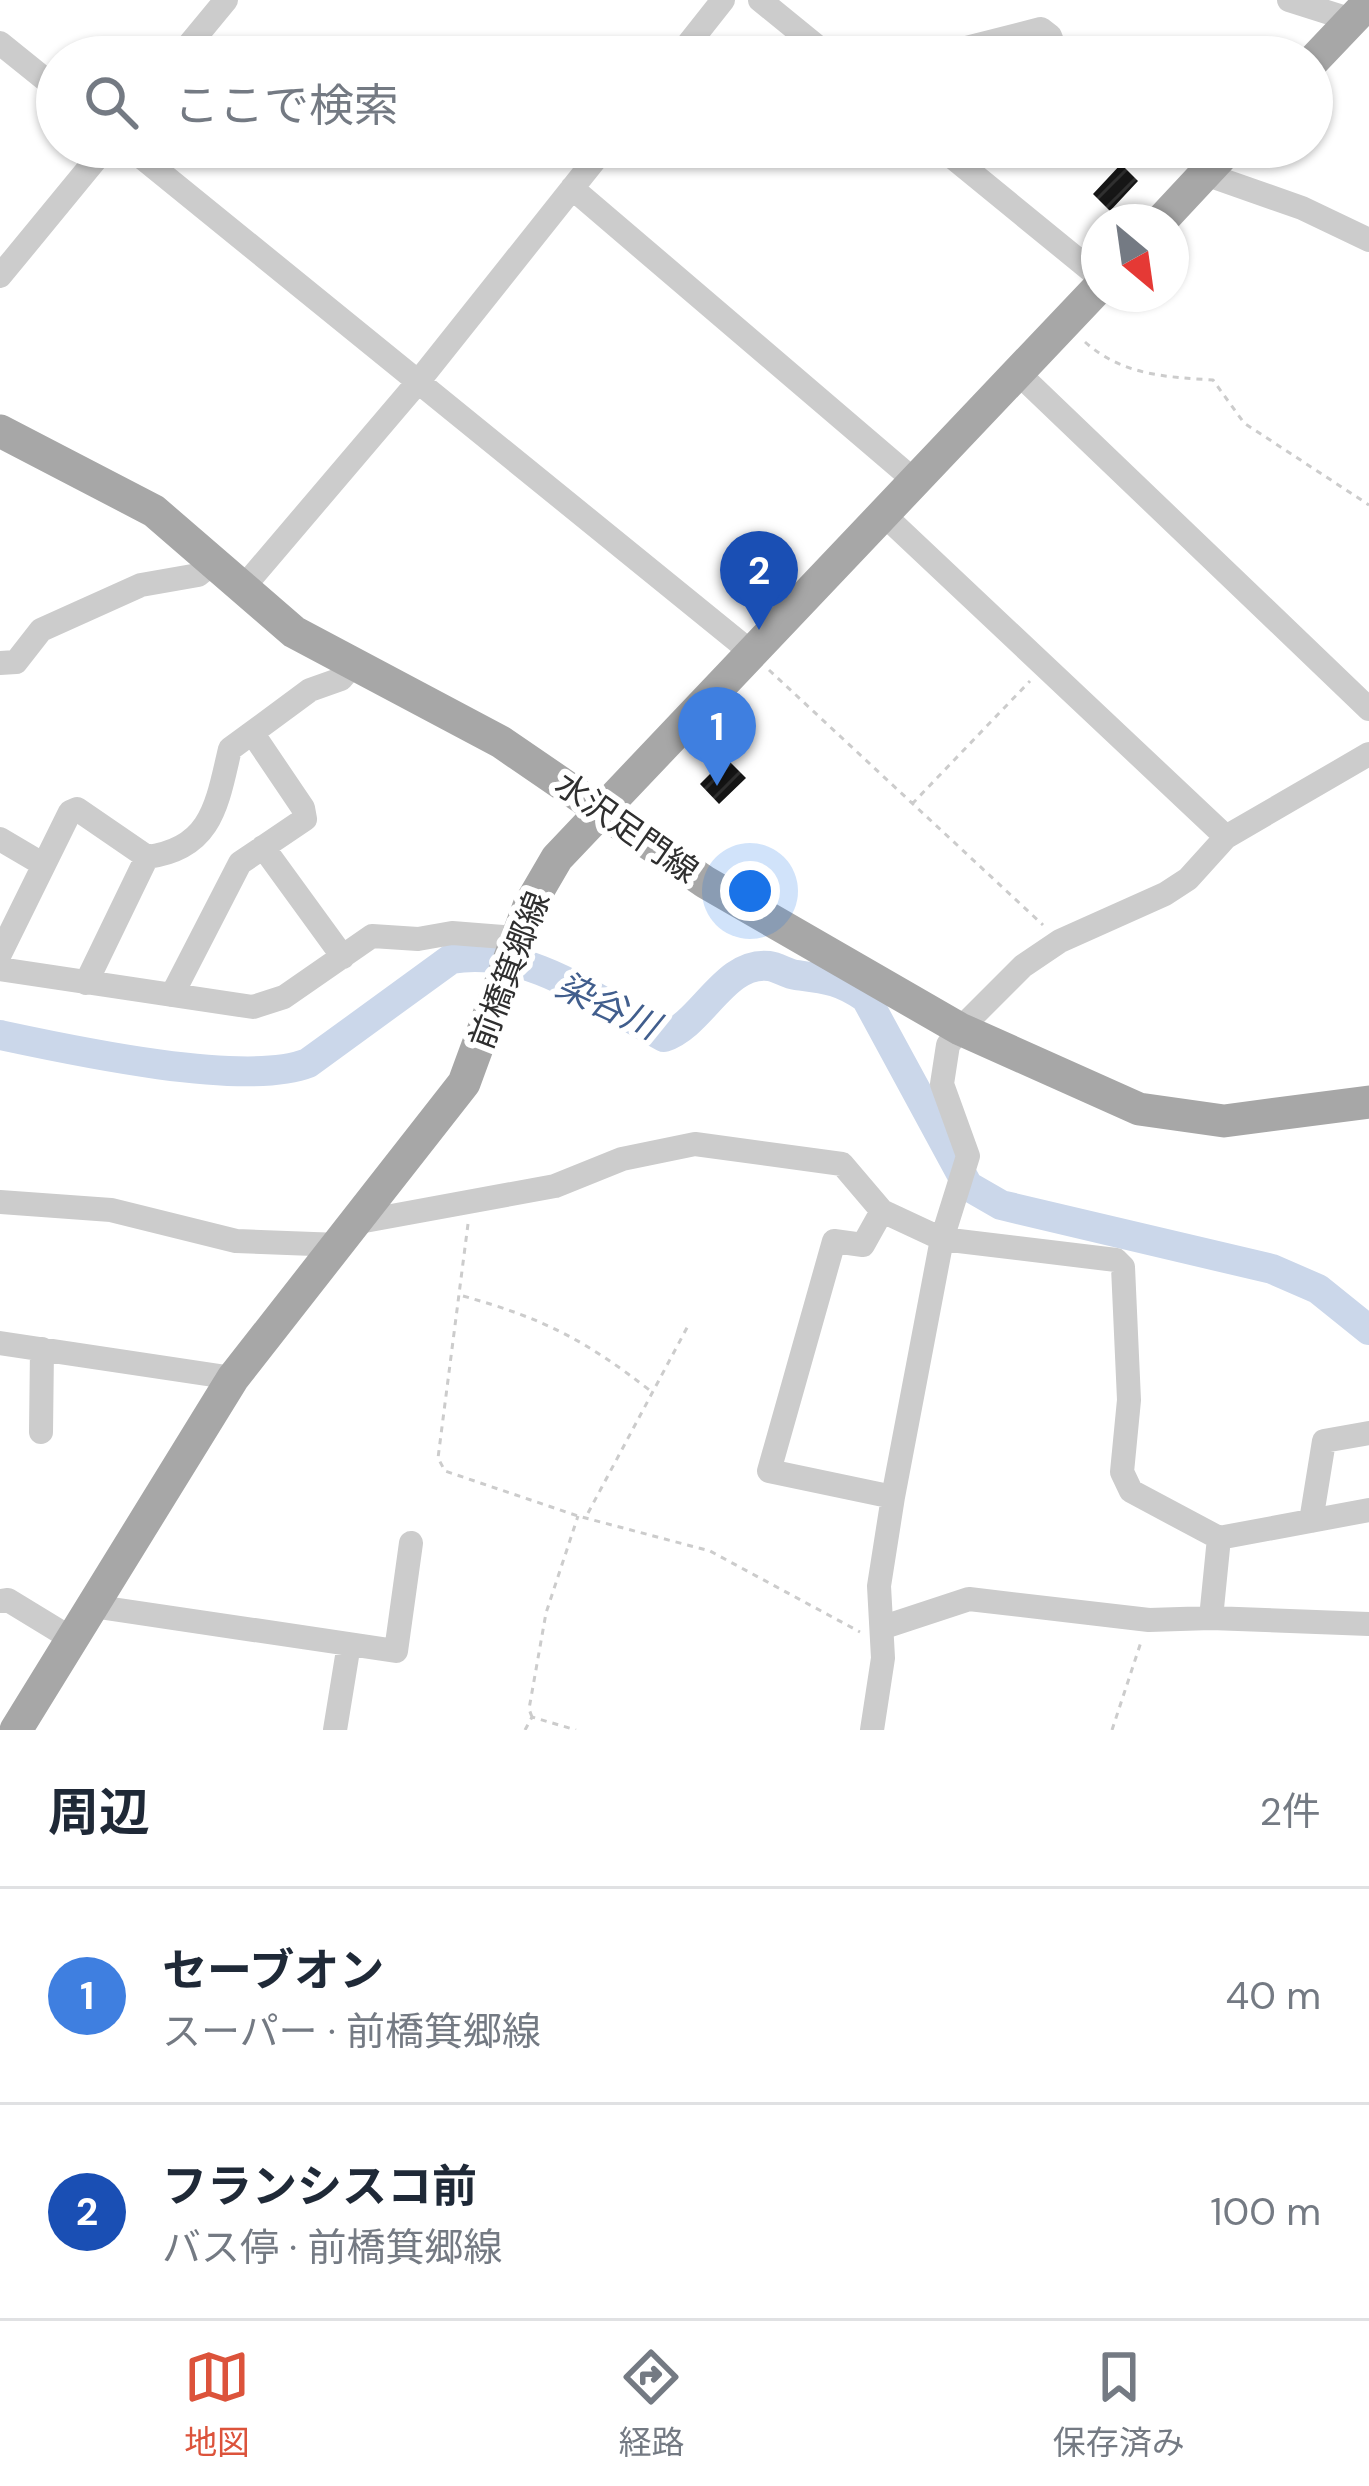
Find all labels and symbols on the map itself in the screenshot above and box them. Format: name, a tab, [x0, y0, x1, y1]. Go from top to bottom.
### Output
north arrow	[1081, 204, 1189, 312]
pin: 2	[720, 531, 798, 630]
pin: 1	[678, 687, 756, 786]
street label: 水沢足門線	[547, 762, 707, 892]
your location	[720, 861, 780, 921]
street label: 前橋箕郷線	[460, 885, 559, 1055]
water label: 染谷川	[549, 961, 670, 1051]

